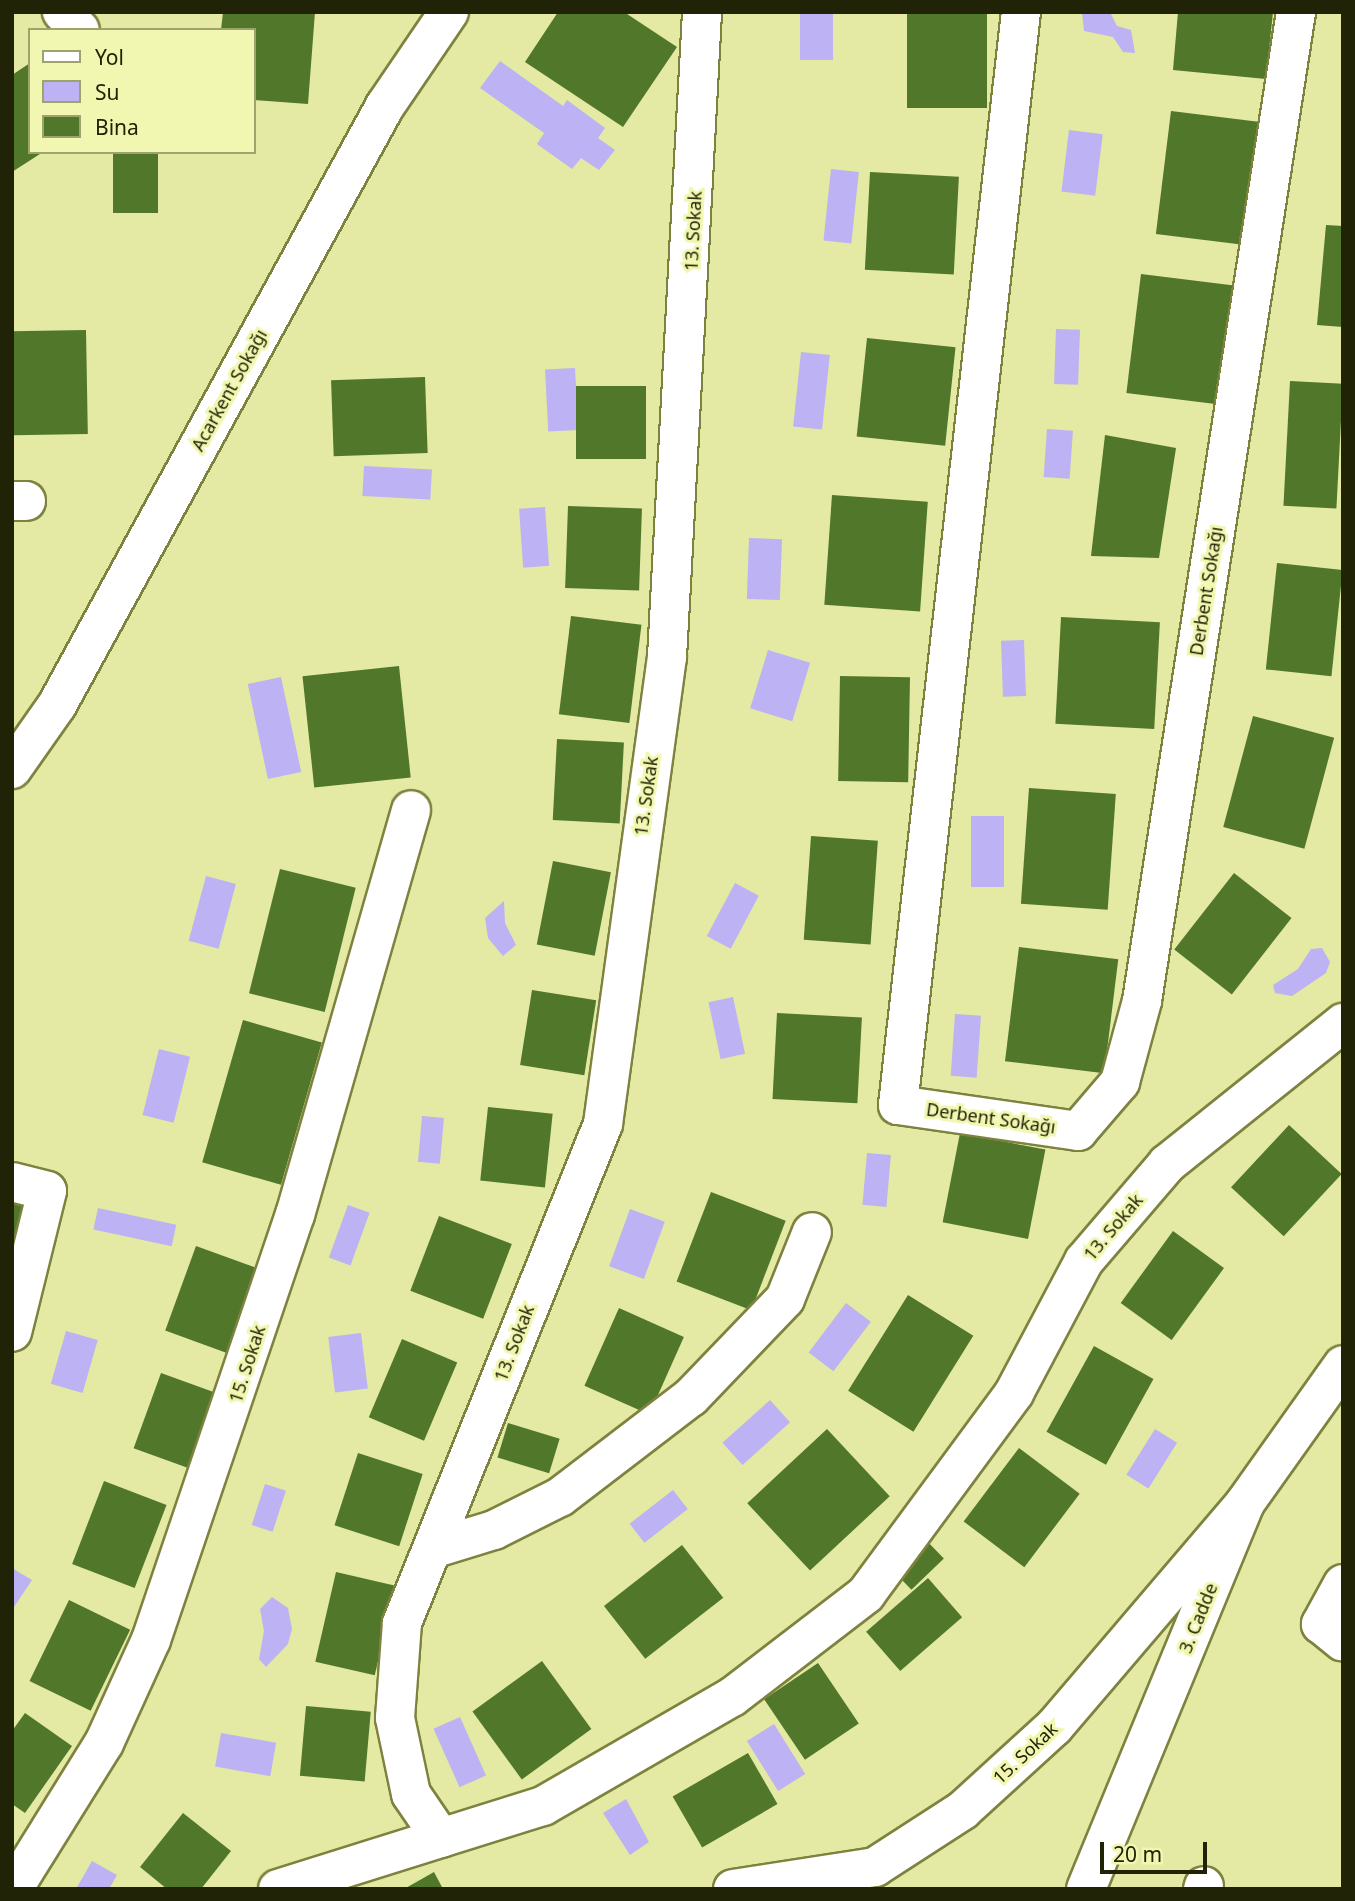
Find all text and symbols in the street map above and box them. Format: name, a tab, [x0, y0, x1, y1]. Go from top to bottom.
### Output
legend	[28, 28, 256, 154]
text: Yol	[95, 43, 124, 71]
text: Su	[95, 78, 120, 106]
text: Bina	[95, 113, 139, 141]
street label: 13. Sokak	[680, 190, 706, 272]
street label: Acarkent Sokağı	[187, 325, 271, 455]
street label: Derbent Sokağı	[1185, 525, 1227, 657]
street label: 13. Sokak	[630, 755, 662, 837]
street label: Derbent Sokağı	[925, 1098, 1057, 1138]
street label: 13. Sokak	[1079, 1189, 1147, 1265]
street label: 13. Sokak	[490, 1302, 538, 1384]
street label: 15. Sokak	[224, 1323, 270, 1405]
street label: 3. Cadde	[1174, 1580, 1222, 1656]
street label: 15. Sokak	[988, 1718, 1062, 1788]
scale bar	[1103, 1828, 1210, 1872]
text: 20 m	[1113, 1840, 1162, 1868]

